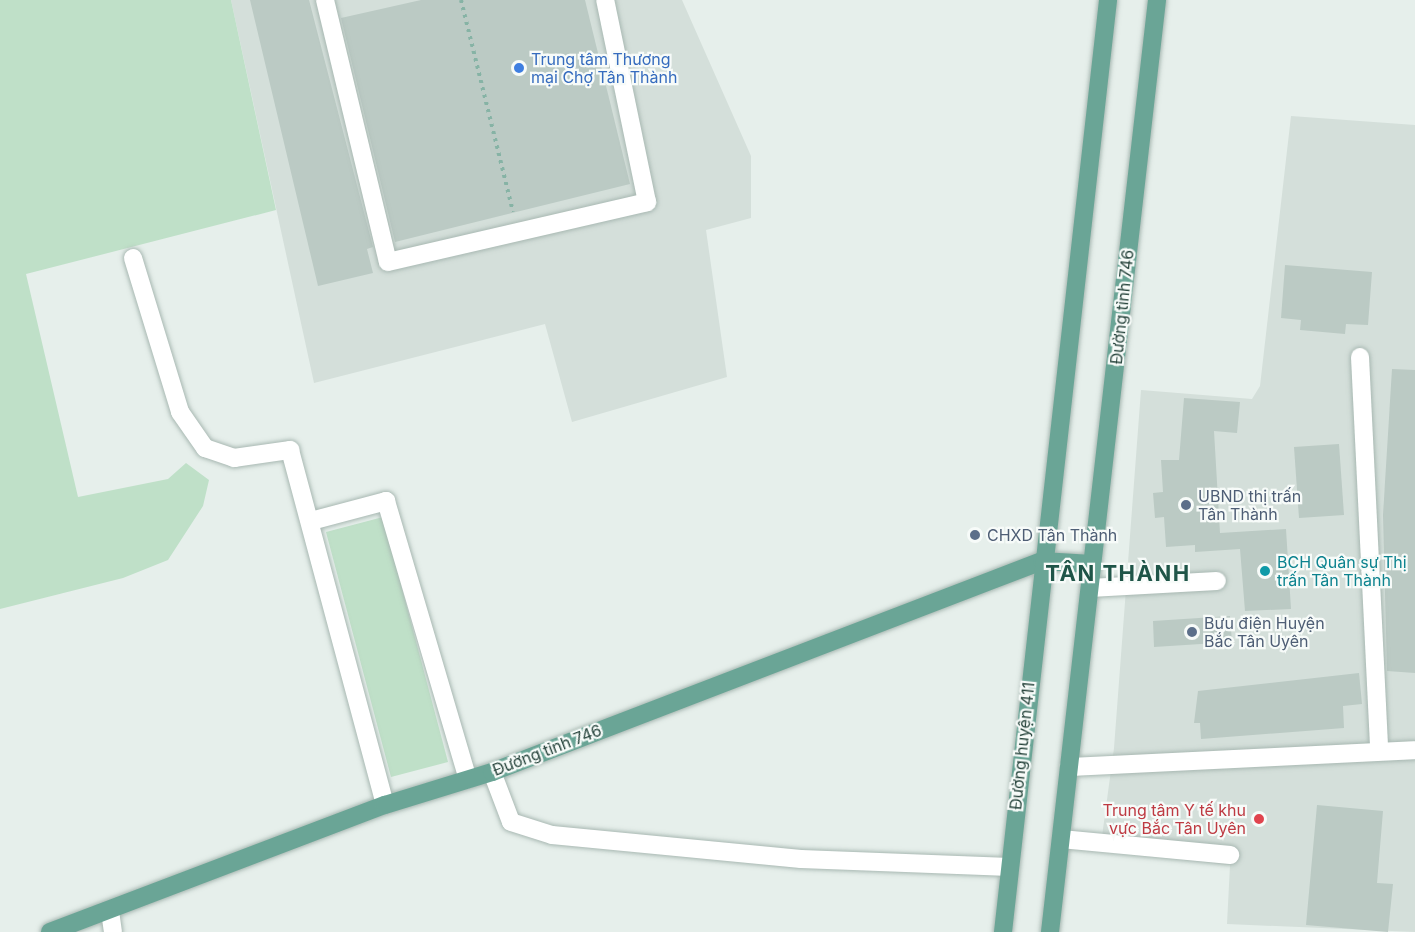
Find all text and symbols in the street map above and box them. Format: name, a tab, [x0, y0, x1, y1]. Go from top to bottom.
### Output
place label: Trung tâm Thương mại Chợ Tân Thành	[531, 49, 677, 87]
marker: Trung tâm Thương mại Chợ Tân Thành	[512, 61, 526, 75]
street label: Đường tỉnh 746	[1106, 249, 1138, 365]
place label: UBND thị trấn Tân Thành	[1198, 486, 1301, 524]
marker: UBND thị trấn Tân Thành	[1179, 498, 1193, 512]
place label: CHXD Tân Thành	[987, 525, 1117, 545]
marker: CHXD Tân Thành	[968, 528, 982, 542]
place label: BCH Quân sự Thị trấn Tân Thành	[1277, 552, 1407, 590]
district label: TÂN THÀNH	[1045, 561, 1191, 587]
marker: BCH Quân sự Thị trấn Tân Thành	[1258, 564, 1272, 578]
place label: Bưu điện Huyện Bắc Tân Uyên	[1204, 613, 1325, 651]
marker: Bưu điện Huyện Bắc Tân Uyên	[1185, 625, 1199, 639]
street label: Đường huyện 411	[1006, 681, 1038, 811]
street label: Đường tỉnh 746	[490, 720, 604, 780]
place label: Trung tâm Y tế khu vực Bắc Tân Uyên	[1103, 800, 1246, 838]
marker: Trung tâm Y tế khu vực Bắc Tân Uyên	[1250, 810, 1268, 828]

